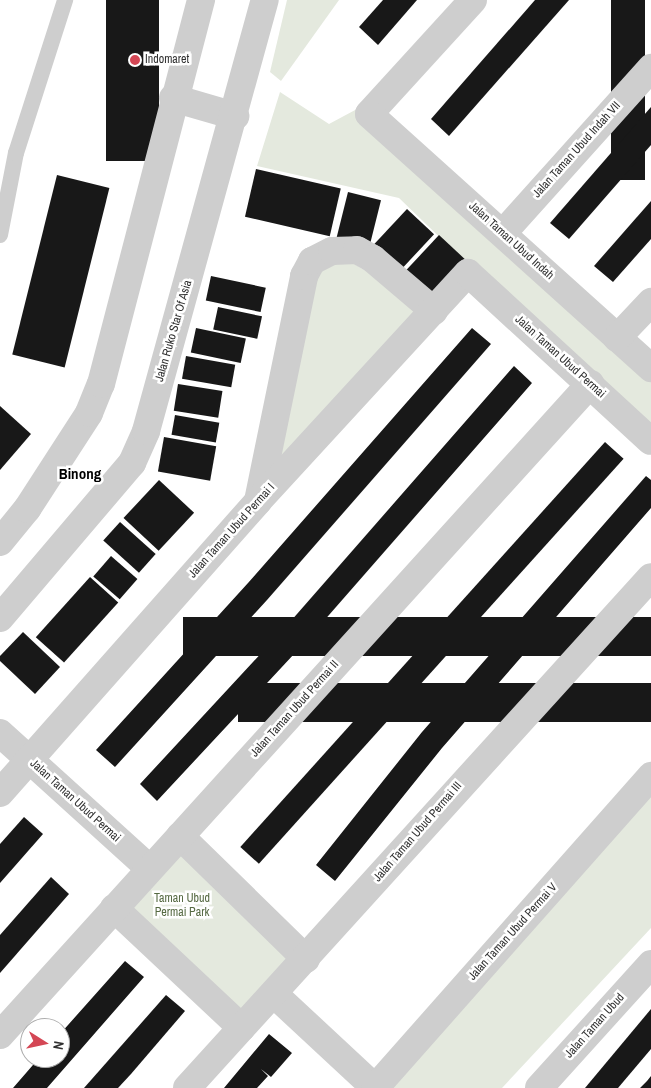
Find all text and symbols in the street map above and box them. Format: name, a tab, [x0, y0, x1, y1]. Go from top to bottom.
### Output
place label: Indomaret	[145, 53, 189, 67]
marker: Indomaret	[129, 54, 141, 66]
street label: Jalan Taman Ubud Indah VII	[530, 99, 624, 201]
street label: Jalan Taman Ubud Indah	[465, 199, 557, 283]
street label: Jalan Ruko Star Of Asia	[153, 278, 195, 384]
street label: Jalan Taman Ubud Permai	[512, 313, 608, 401]
district label: Binong	[59, 465, 101, 483]
street label: Jalan Taman Ubud Permai I	[186, 481, 278, 581]
street label: Jalan Taman Ubud Permai II	[248, 658, 342, 760]
street label: Jalan Taman Ubud Permai	[27, 757, 123, 845]
street label: Jalan Taman Ubud Permai III	[371, 779, 465, 885]
street label: Jalan Taman Ubud Permai V	[465, 880, 561, 984]
park label: Taman Ubud Permai Park	[154, 892, 210, 920]
street label: Jalan Taman Ubud	[562, 991, 628, 1061]
north arrow	[20, 1018, 70, 1068]
text: N	[49, 1040, 68, 1051]

